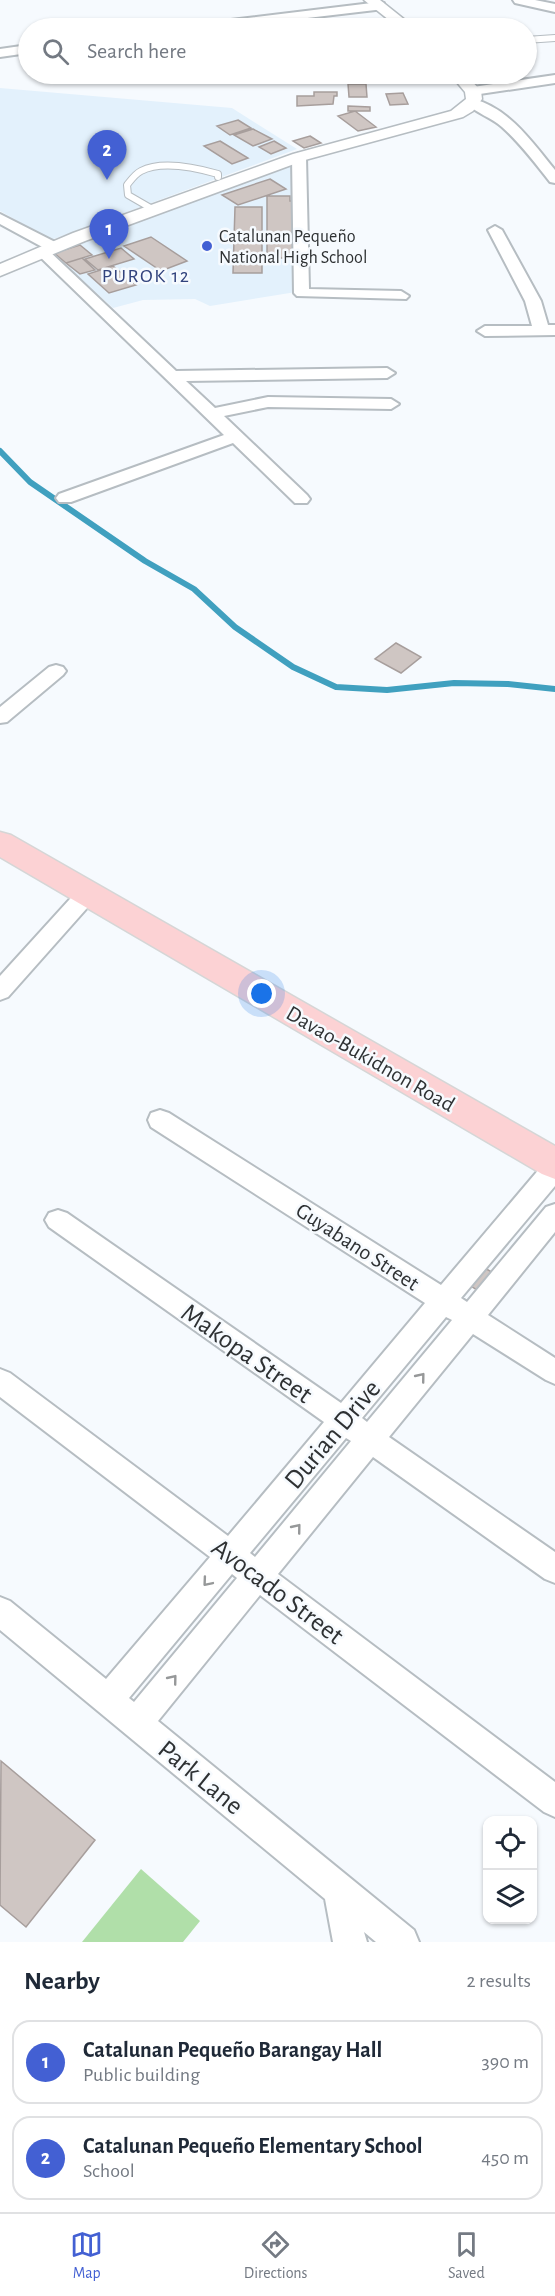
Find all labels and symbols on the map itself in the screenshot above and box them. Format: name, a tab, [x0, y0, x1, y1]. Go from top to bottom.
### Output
pin: 2	[88, 130, 126, 180]
pin: 1	[90, 210, 128, 259]
place label: Catalunan Pequeño National High School	[219, 228, 367, 267]
marker: Catalunan Pequeño National High School	[200, 239, 214, 253]
district label: PUROK 12	[102, 266, 190, 286]
your location	[247, 979, 276, 1008]
street label: Davao-Bukidnon Road	[282, 1002, 459, 1116]
street label: Guyabano Street	[292, 1199, 423, 1295]
street label: Makopa Street	[176, 1299, 317, 1409]
one-way arrow	[414, 1373, 425, 1384]
street label: Durian Drive	[279, 1375, 385, 1494]
one-way arrow	[290, 1524, 301, 1535]
street label: Avocado Street	[207, 1533, 349, 1650]
one-way arrow	[204, 1575, 215, 1586]
one-way arrow	[166, 1674, 177, 1685]
street label: Park Lane	[153, 1735, 248, 1820]

